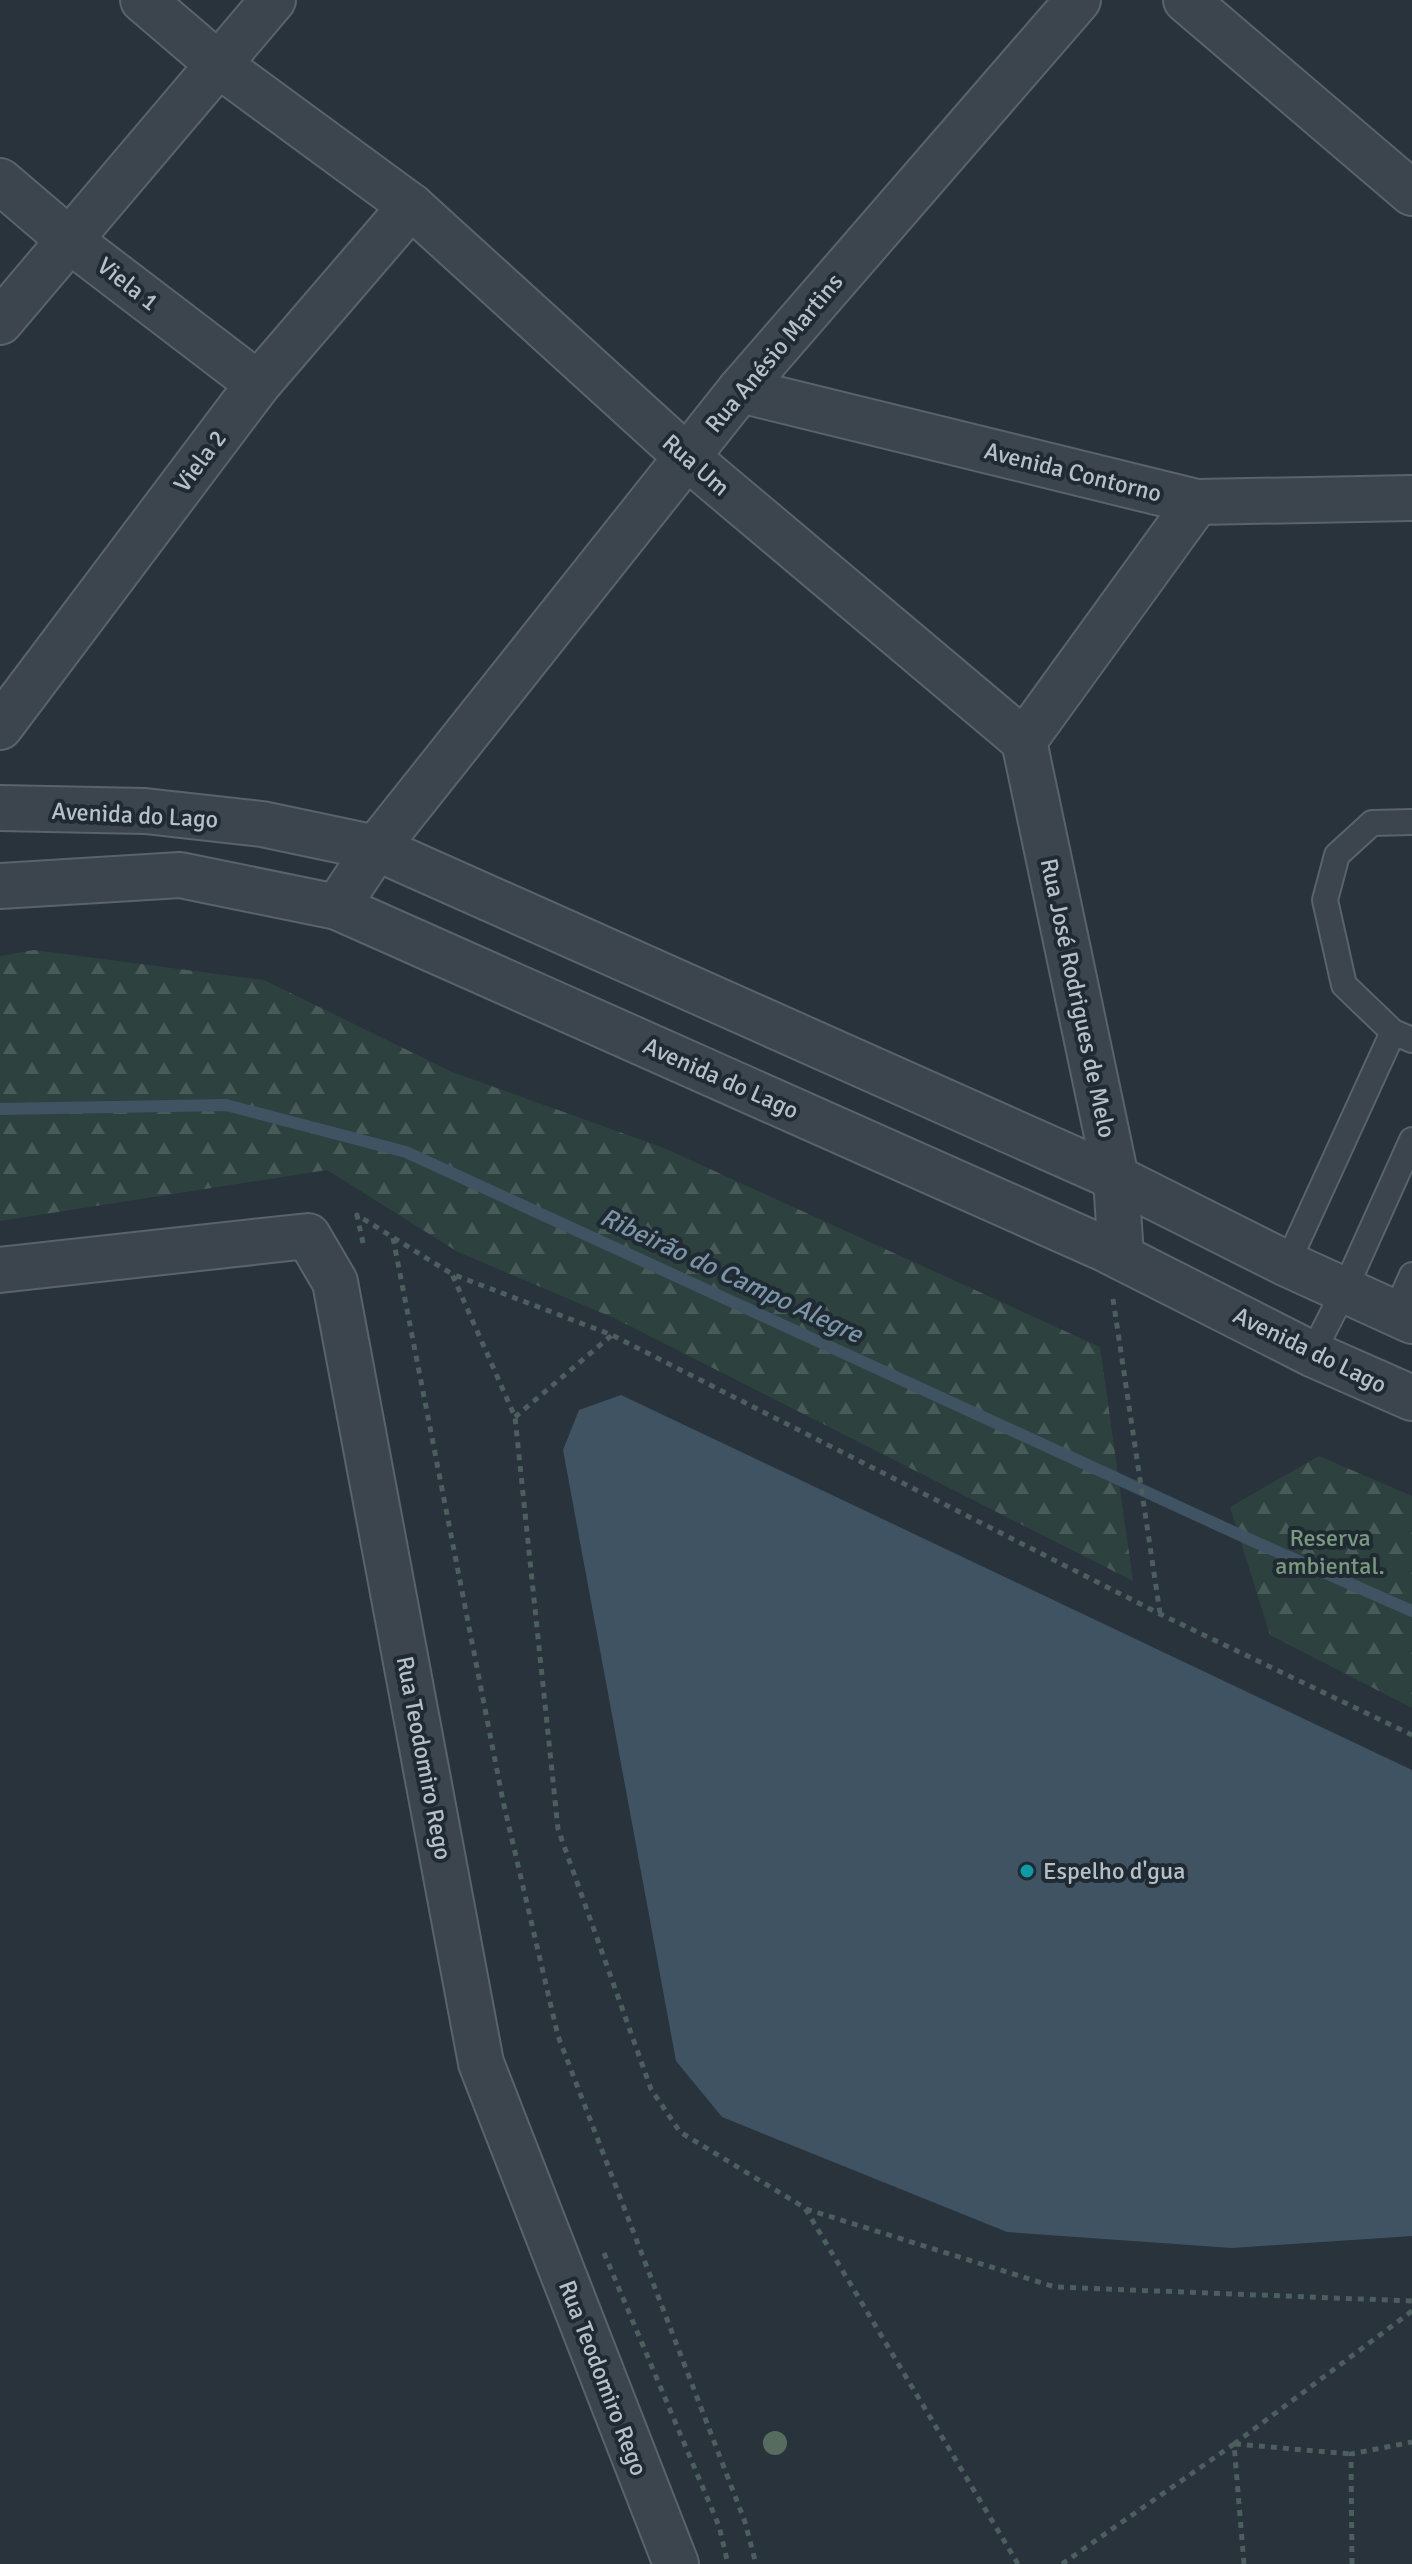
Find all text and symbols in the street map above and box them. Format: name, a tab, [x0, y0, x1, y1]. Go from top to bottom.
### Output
street label: Viela 1	[91, 251, 165, 317]
street label: Rua Anésio Martins	[699, 267, 849, 439]
street label: Viela 2	[167, 424, 233, 498]
street label: Rua Um	[656, 428, 736, 502]
street label: Avenida Contorno	[981, 435, 1165, 509]
street label: Avenida do Lago	[51, 796, 219, 834]
street label: Rua José Rodrigues de Melo	[1034, 856, 1122, 1140]
street label: Avenida do Lago	[639, 1030, 803, 1126]
water label: Ribeirão do Campo Alegre	[595, 1201, 869, 1352]
street label: Avenida do Lago	[1229, 1300, 1391, 1400]
park label: Reserva ambiental.	[1275, 1523, 1385, 1581]
street label: Rua Teodomiro Rego	[390, 1654, 458, 1862]
place label: Espelho d'gua	[1043, 1856, 1185, 1886]
marker: Espelho d'gua	[1018, 1862, 1036, 1880]
street label: Rua Teodomiro Rego	[552, 2276, 654, 2480]

